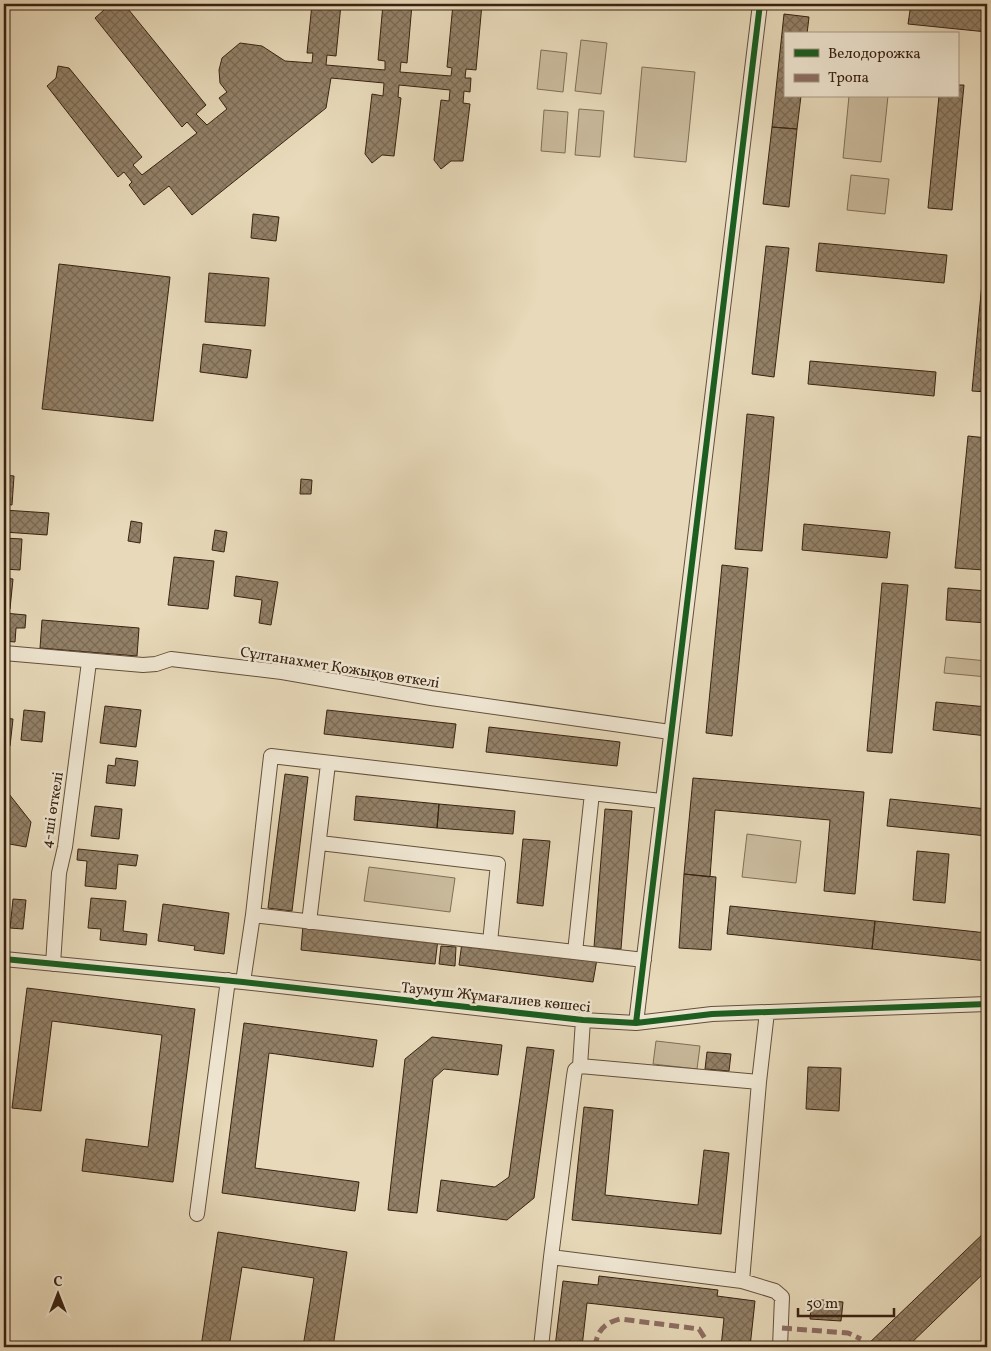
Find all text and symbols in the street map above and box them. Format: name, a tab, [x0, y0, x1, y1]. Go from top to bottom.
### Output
legend	[784, 32, 958, 98]
text: Велодорожка	[828, 44, 921, 65]
text: Тропа	[828, 68, 869, 89]
street label: Сұлтанахмет Қожықов өткелі	[239, 642, 441, 695]
street label: 4-ші өткелі	[37, 770, 70, 850]
street label: Таумуш Жұмағалиев көшесі	[400, 978, 592, 1019]
north arrow	[32, 1268, 82, 1318]
text: С	[53, 1273, 63, 1292]
scale bar	[798, 1286, 895, 1318]
text: 50 m	[806, 1294, 838, 1315]

